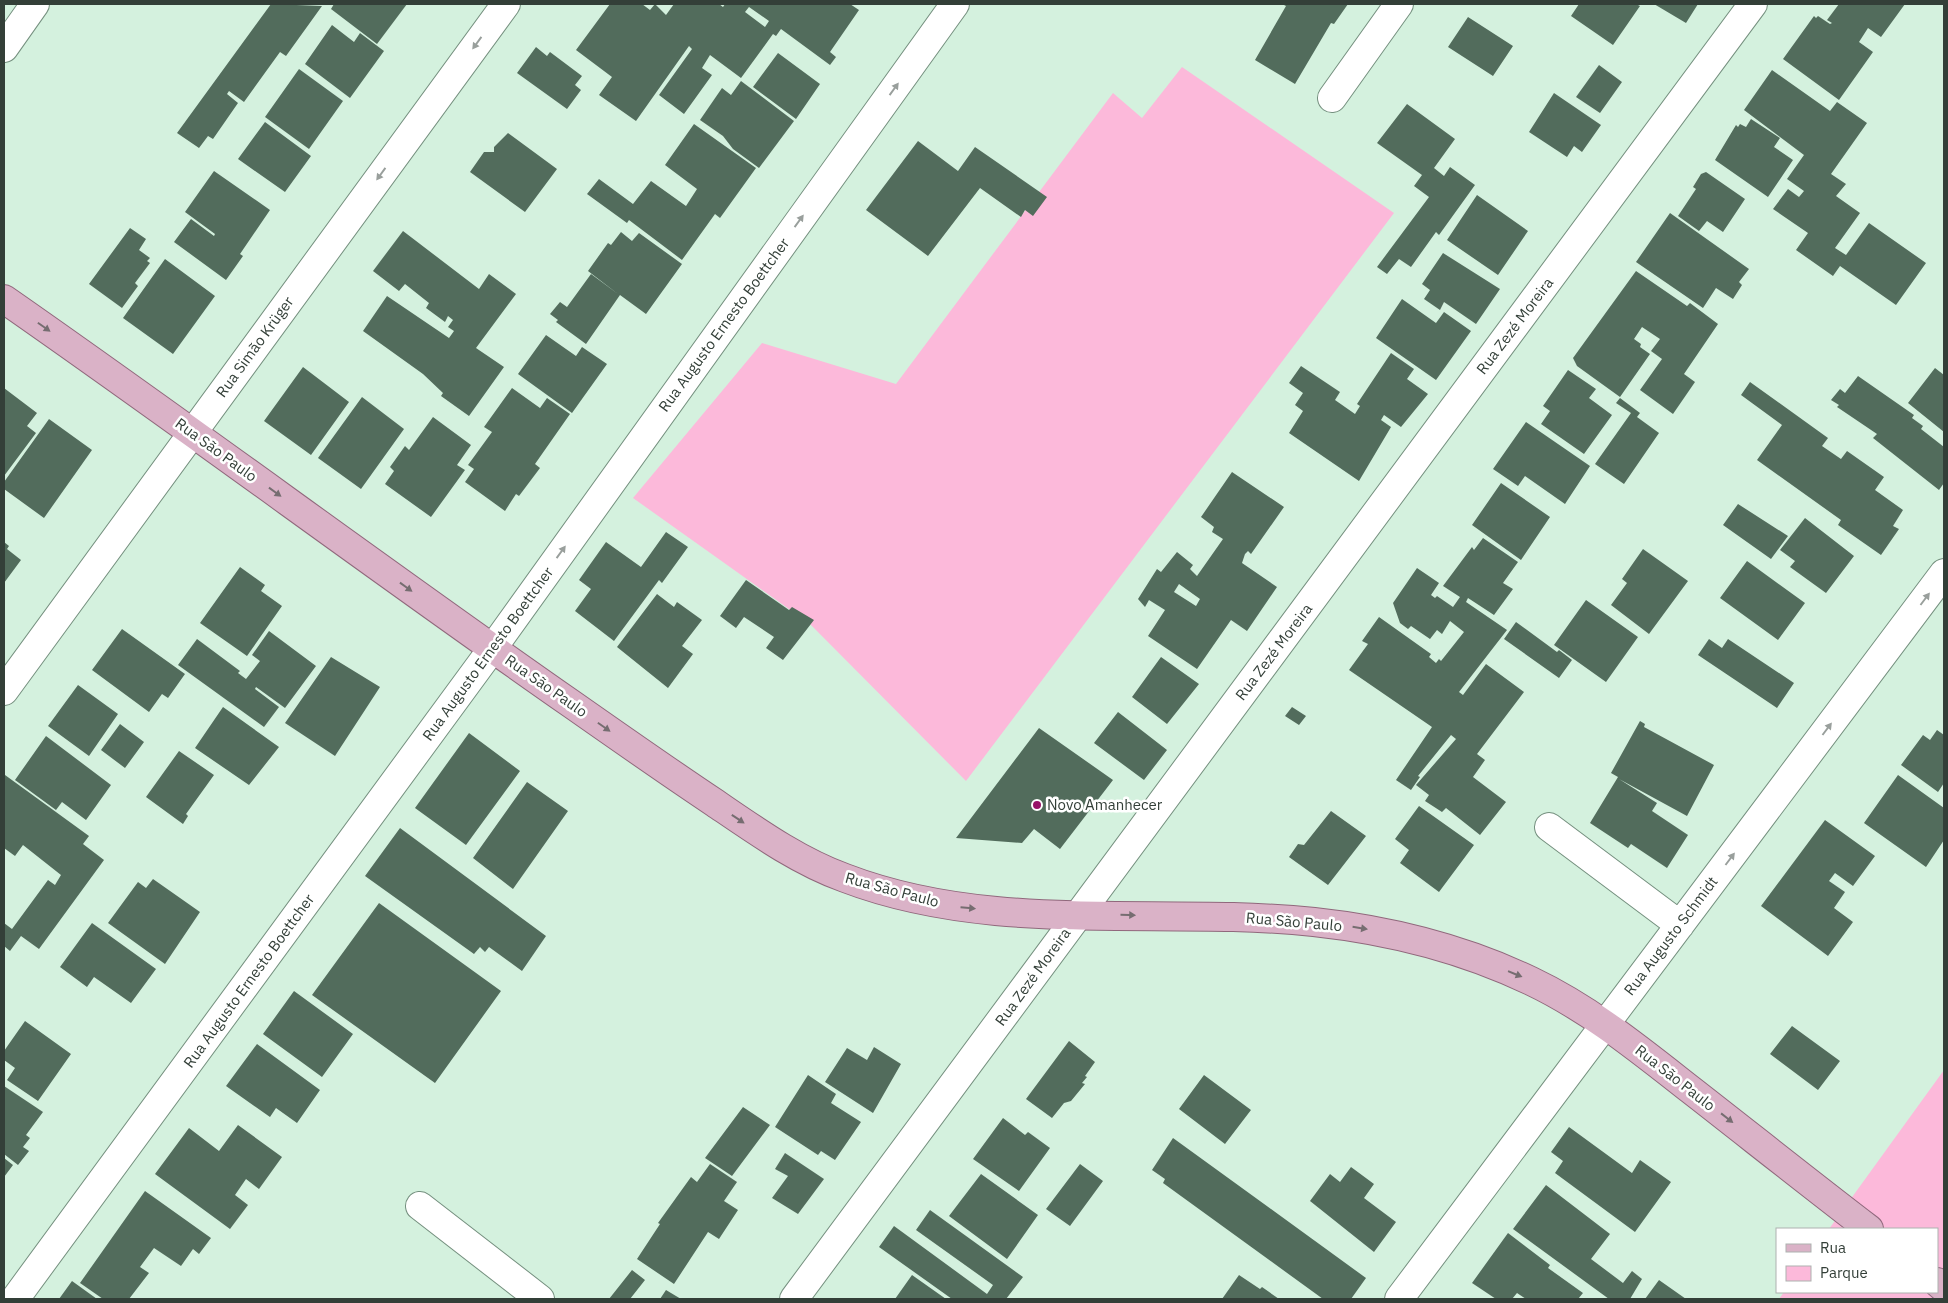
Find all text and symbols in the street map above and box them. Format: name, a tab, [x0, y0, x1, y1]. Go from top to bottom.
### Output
one-way arrow	[472, 36, 482, 50]
one-way arrow	[888, 83, 899, 96]
one-way arrow	[376, 167, 387, 180]
one-way arrow	[794, 214, 804, 228]
street label: Rua Augusto Ernesto Boettcher	[654, 234, 793, 415]
street label: Rua Zezé Moreira	[1472, 273, 1557, 378]
street label: Rua Simão Krüger	[212, 292, 298, 401]
one-way arrow	[37, 322, 50, 332]
street label: Rua São Paulo	[172, 414, 261, 486]
one-way arrow	[268, 487, 282, 497]
one-way arrow	[556, 545, 566, 559]
street label: Rua Augusto Ernesto Boettcher	[418, 563, 557, 744]
one-way arrow	[400, 582, 413, 592]
one-way arrow	[1920, 592, 1930, 606]
street label: Rua Zezé Moreira	[1231, 599, 1316, 704]
street label: Rua São Paulo	[501, 650, 591, 721]
one-way arrow	[597, 722, 611, 732]
one-way arrow	[1822, 723, 1833, 736]
place label: Novo Amanhecer	[1047, 795, 1163, 814]
marker: Novo Amanhecer	[1031, 799, 1043, 811]
one-way arrow	[731, 814, 744, 824]
one-way arrow	[1724, 853, 1735, 866]
street label: Rua São Paulo	[843, 868, 941, 911]
street label: Rua Augusto Schmidt	[1620, 872, 1722, 999]
street label: Rua Augusto Ernesto Boettcher	[179, 890, 318, 1071]
one-way arrow	[960, 904, 976, 912]
street label: Rua São Paulo	[1245, 908, 1343, 935]
one-way arrow	[1120, 911, 1136, 919]
street label: Rua Zezé Moreira	[991, 924, 1075, 1029]
one-way arrow	[1352, 925, 1368, 933]
one-way arrow	[1508, 970, 1523, 978]
street label: Rua São Paulo	[1632, 1040, 1719, 1115]
one-way arrow	[1720, 1113, 1733, 1124]
legend	[1776, 1228, 1938, 1293]
text: Rua	[1820, 1238, 1846, 1257]
text: Parque	[1820, 1263, 1868, 1282]

